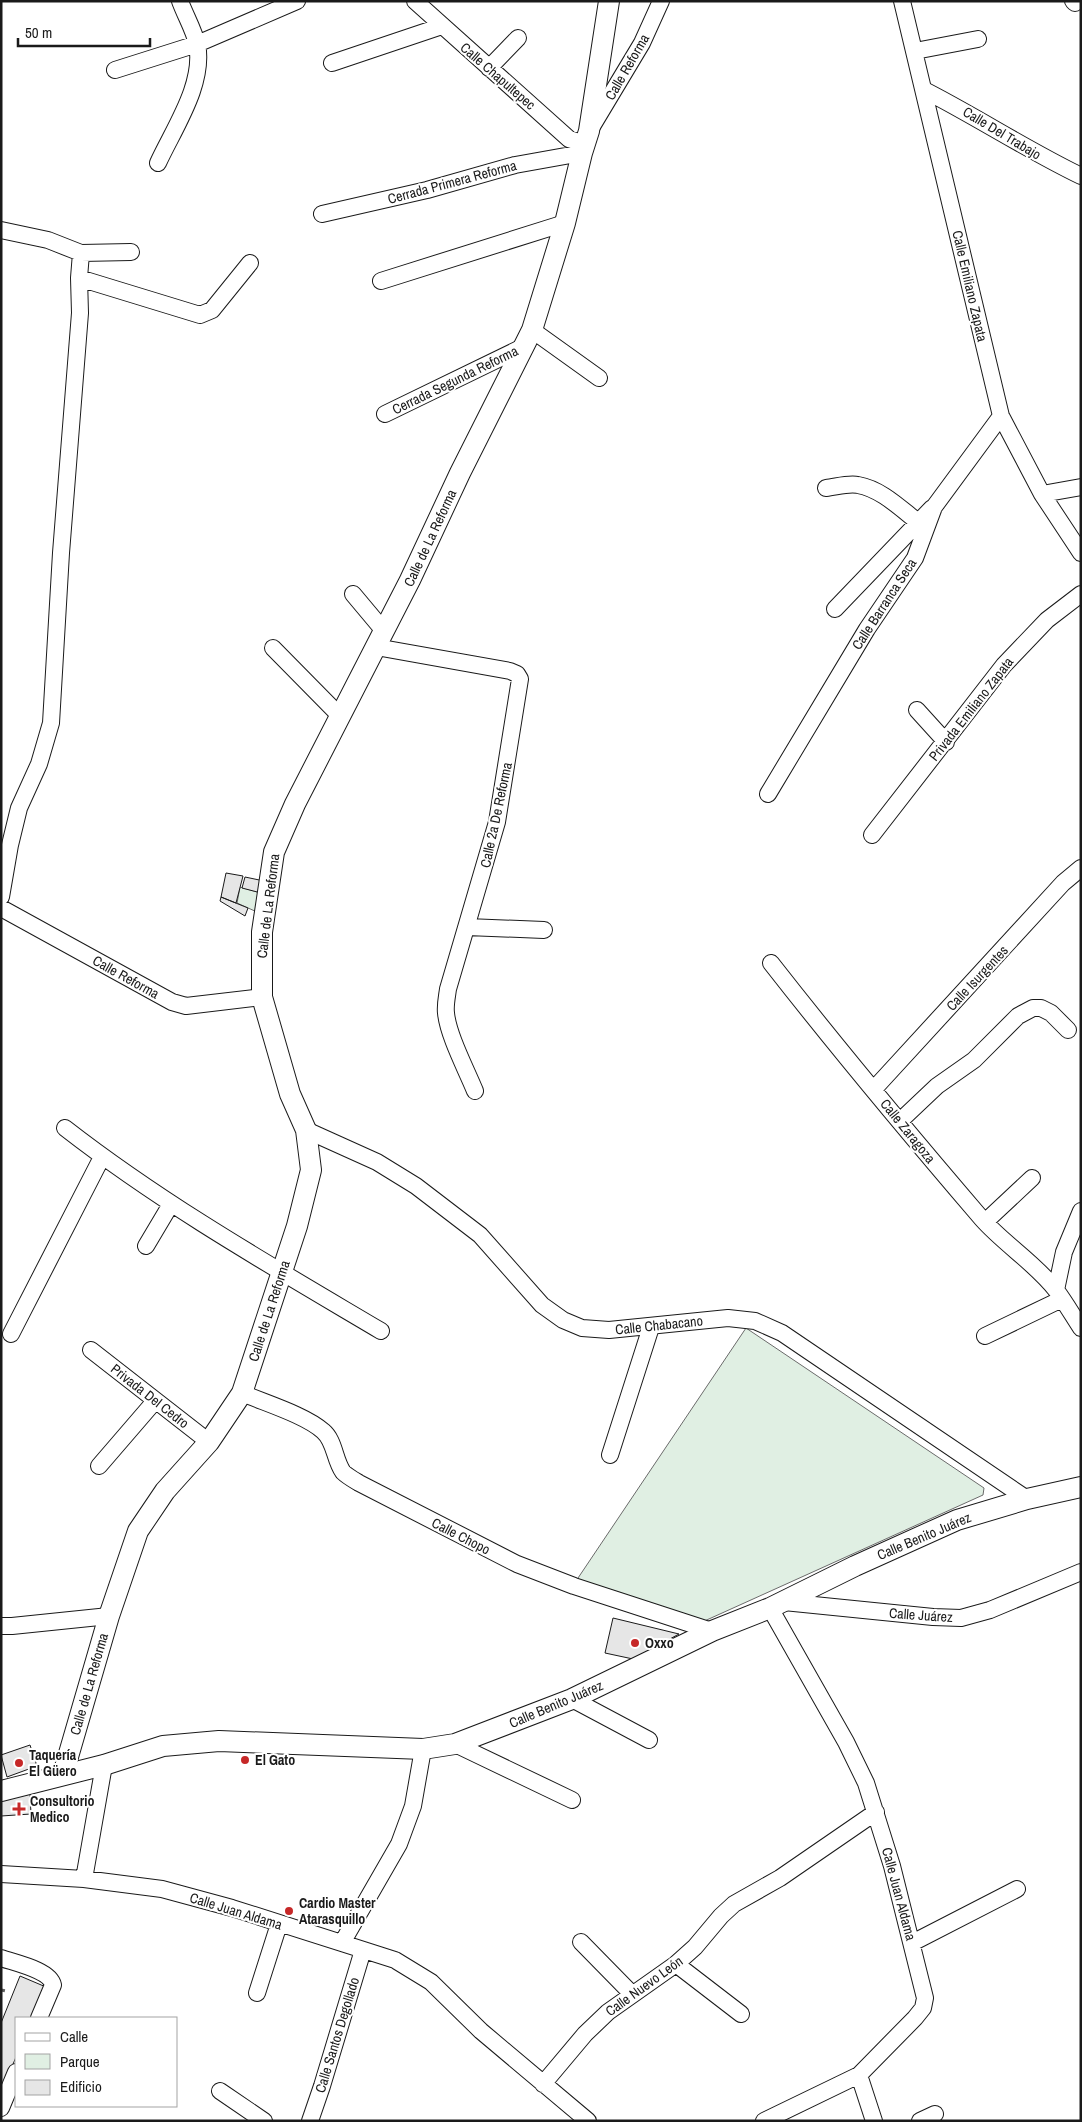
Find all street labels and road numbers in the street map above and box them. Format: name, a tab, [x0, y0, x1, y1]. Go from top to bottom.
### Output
street label: Calle Reforma	[601, 30, 653, 103]
street label: Calle Chapultepec	[457, 38, 539, 114]
street label: Calle Del Trabajo	[960, 103, 1044, 163]
street label: Cerrada Primera Reforma	[386, 156, 519, 208]
street label: Calle Emiliano Zapata	[948, 229, 992, 344]
street label: Cerrada Segunda Reforma	[389, 341, 521, 418]
street label: Calle de La Reforma	[400, 486, 461, 590]
street label: Calle Barranca Seca	[848, 554, 921, 653]
street label: Privada Emiliano Zapata	[925, 653, 1018, 765]
street label: Calle 2a De Reforma	[476, 760, 516, 869]
street label: Calle de La Reforma	[253, 852, 283, 959]
street label: Calle Isurgentes	[942, 941, 1012, 1014]
street label: Calle Reforma	[90, 951, 163, 1003]
street label: Calle Zaragoza	[877, 1095, 940, 1167]
street label: Calle de La Reforma	[244, 1258, 294, 1364]
street label: Calle Chabacano	[614, 1311, 704, 1339]
street label: Privada Del Cedro	[107, 1360, 193, 1432]
street label: Calle Benito Juárez	[874, 1508, 974, 1564]
street label: Calle Chopo	[429, 1514, 493, 1558]
street label: Calle Juárez	[889, 1604, 954, 1626]
street label: Calle de La Reforma	[66, 1630, 112, 1737]
street label: Calle Benito Juárez	[506, 1676, 606, 1732]
street label: Calle Juan Aldama	[878, 1845, 920, 1943]
street label: Calle Juan Aldama	[188, 1888, 285, 1934]
street label: Calle Nuevo León	[602, 1952, 686, 2020]
street label: Calle Santos Degollado	[311, 1975, 363, 2095]

